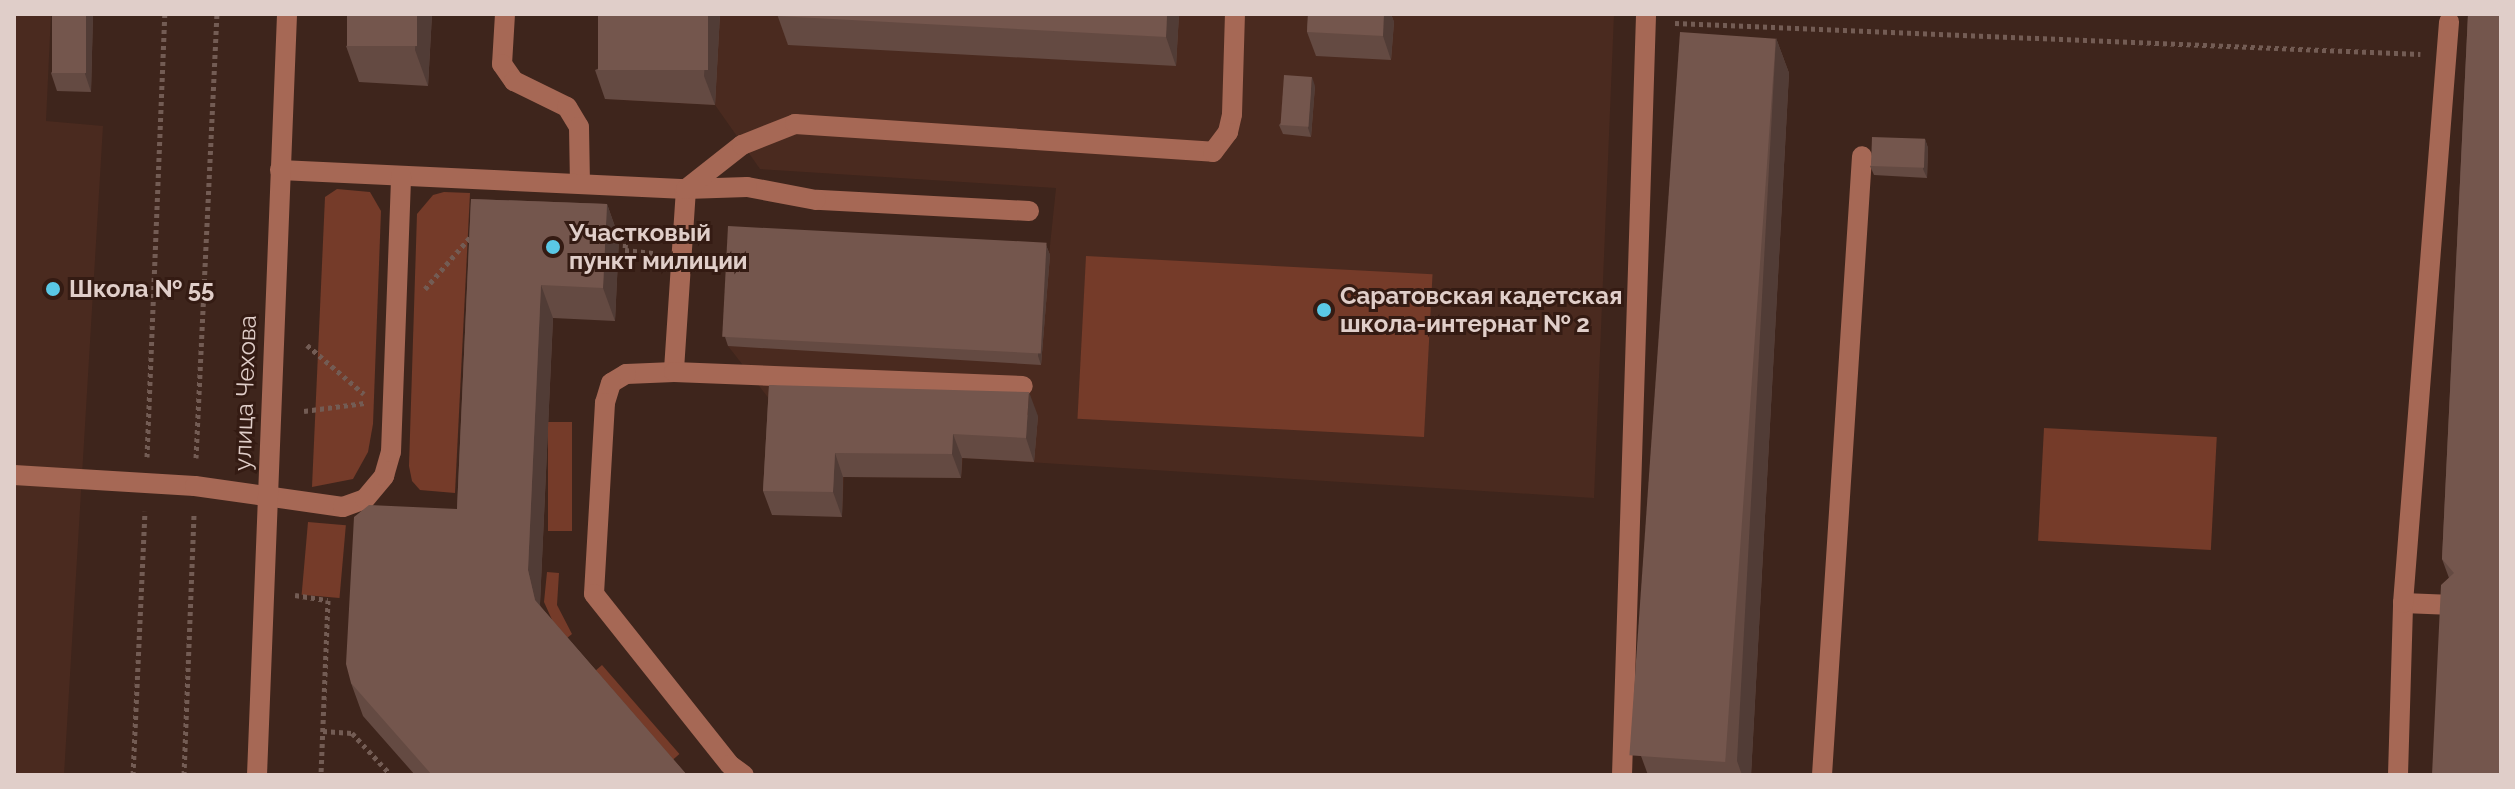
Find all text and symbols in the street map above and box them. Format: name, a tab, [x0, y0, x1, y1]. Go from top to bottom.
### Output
place label: Участковый пункт милиции	[569, 219, 748, 275]
marker: Участковый пункт милиции	[544, 238, 562, 256]
place label: Школа № 55	[69, 275, 214, 303]
marker: Школа № 55	[44, 280, 62, 298]
place label: Саратовская кадетская школа-интернат № 2	[1340, 282, 1622, 338]
marker: Саратовская кадетская школа-интернат № 2	[1315, 301, 1333, 319]
street label: улица Чехова	[228, 315, 262, 471]

